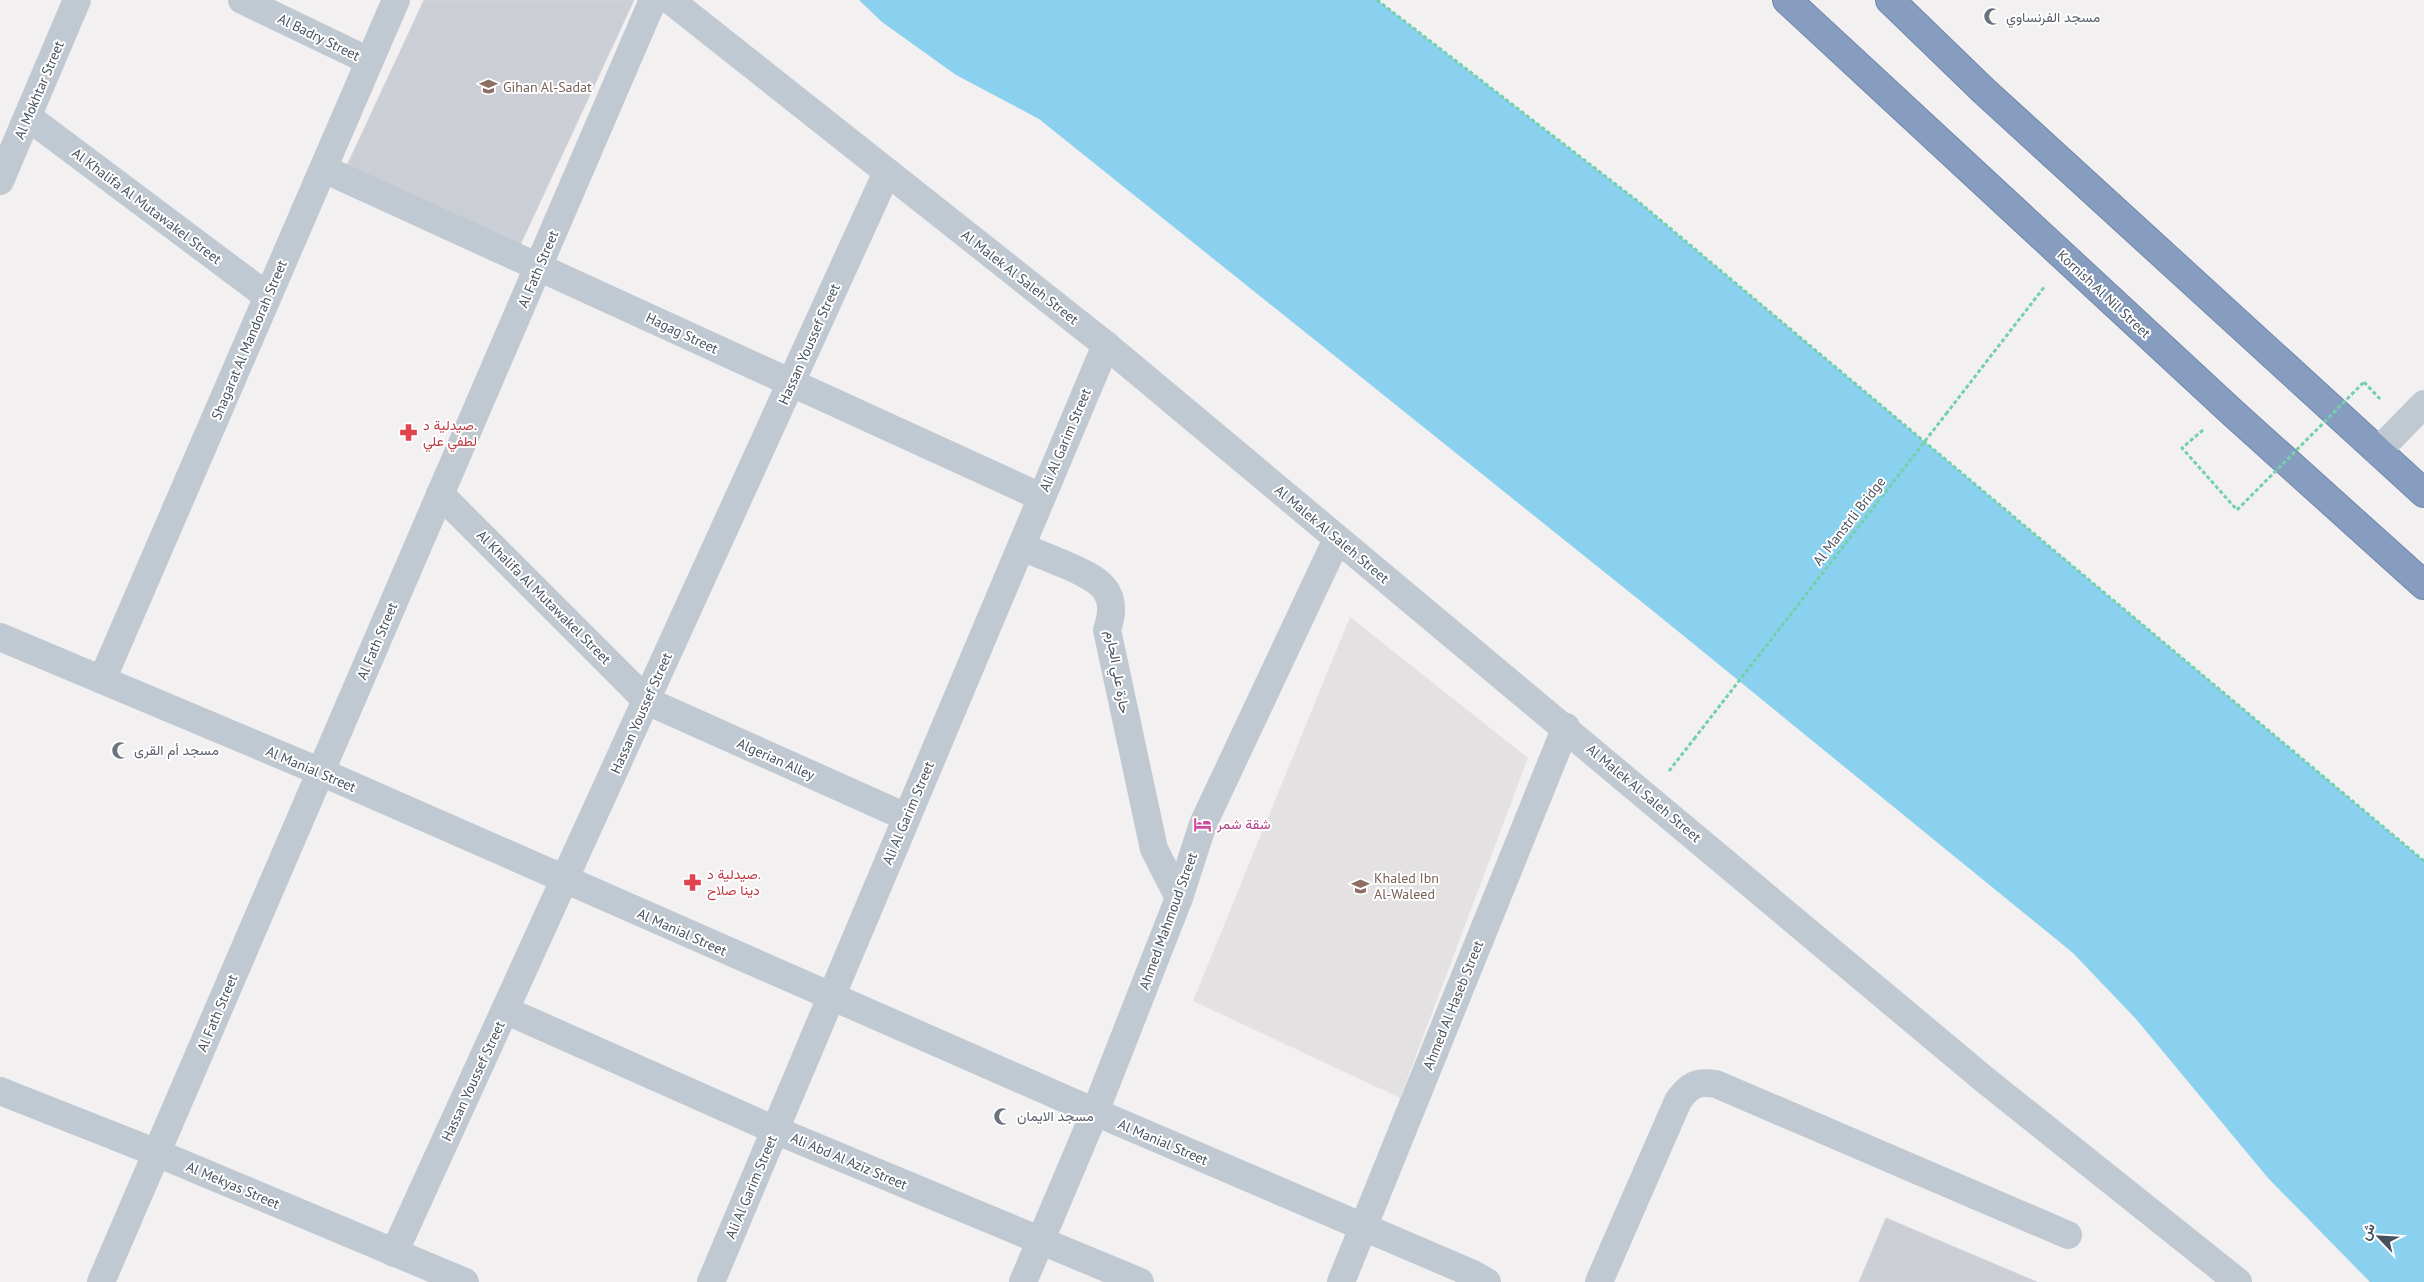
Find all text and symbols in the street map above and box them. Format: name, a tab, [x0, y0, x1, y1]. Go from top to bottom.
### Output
mosque icon: مسجد الفرنساوي	[1982, 7, 2002, 27]
place label: مسجد الفرنساوي	[2006, 8, 2100, 29]
street label: Al Badry Street	[275, 9, 363, 65]
street label: Al Mokhtar Street	[10, 38, 68, 142]
school or university icon: Gihan Al-Sadat	[479, 77, 499, 97]
place label: Gihan Al-Sadat	[503, 78, 592, 96]
street label: Al Khalifa Al Mutawakel Street	[69, 144, 225, 268]
street label: Al Malek Al Saleh Street	[958, 226, 1082, 328]
street label: Al Fath Street	[514, 227, 562, 310]
street label: Kornish Al Nil Street	[2054, 246, 2155, 342]
street label: Shagarat Al Mandorah Street	[207, 257, 291, 423]
street label: Hassan Youssef Street	[774, 280, 844, 407]
street label: Hagag Street	[643, 308, 721, 358]
street label: Ali Al Garim Street	[1035, 386, 1095, 494]
place label: صيدلية د. لطفي علي	[423, 416, 477, 453]
pharmacy icon: صيدلية د. لطفي علي	[399, 423, 419, 443]
street label: Al Manstrli Bridge	[1809, 473, 1889, 569]
street label: Al Malek Al Saleh Street	[1271, 481, 1393, 587]
street label: Al Khalifa Al Mutawakel Street	[473, 526, 615, 668]
street label: Al Fath Street	[353, 599, 401, 682]
street label: حارة علي الجارم	[1099, 629, 1134, 715]
street label: Hassan Youssef Street	[606, 649, 676, 776]
street label: Algerian Alley	[734, 734, 818, 784]
mosque icon: مسجد أم القرى	[110, 740, 130, 760]
street label: Al Malek Al Saleh Street	[1583, 740, 1705, 846]
place label: مسجد أم القرى	[134, 741, 219, 759]
street label: Al Manial Street	[263, 742, 359, 796]
street label: Ali Al Garim Street	[878, 759, 938, 867]
hotel icon: شقة شمر	[1193, 814, 1213, 834]
place label: شقة شمر	[1216, 815, 1270, 833]
street label: Ahmed Mahmoud Street	[1135, 850, 1201, 992]
place label: صيدلية د. دينا صلاح	[707, 865, 761, 901]
place label: Khaled Ibn Al-Waleed	[1374, 869, 1439, 903]
pharmacy icon: صيدلية د. دينا صلاح	[683, 872, 703, 892]
school or university icon: Khaled Ibn Al-Waleed	[1350, 876, 1370, 896]
street label: Al Manial Street	[634, 904, 730, 960]
street label: Ahmed Al Haseb Street	[1419, 938, 1487, 1072]
street label: Al Fath Street	[193, 971, 241, 1054]
street label: Hassan Youssef Street	[437, 1018, 509, 1144]
mosque icon: مسجد الايمان	[993, 1106, 1013, 1126]
place label: مسجد الايمان	[1017, 1107, 1094, 1125]
street label: Al Manial Street	[1115, 1115, 1211, 1169]
street label: Ali Abd Al Aziz Street	[788, 1128, 910, 1194]
street label: Ali Al Garim Street	[721, 1133, 781, 1241]
street label: Al Mekyas Street	[184, 1157, 283, 1213]
north arrow	[2354, 1212, 2404, 1262]
text: ش	[2356, 1220, 2379, 1243]

